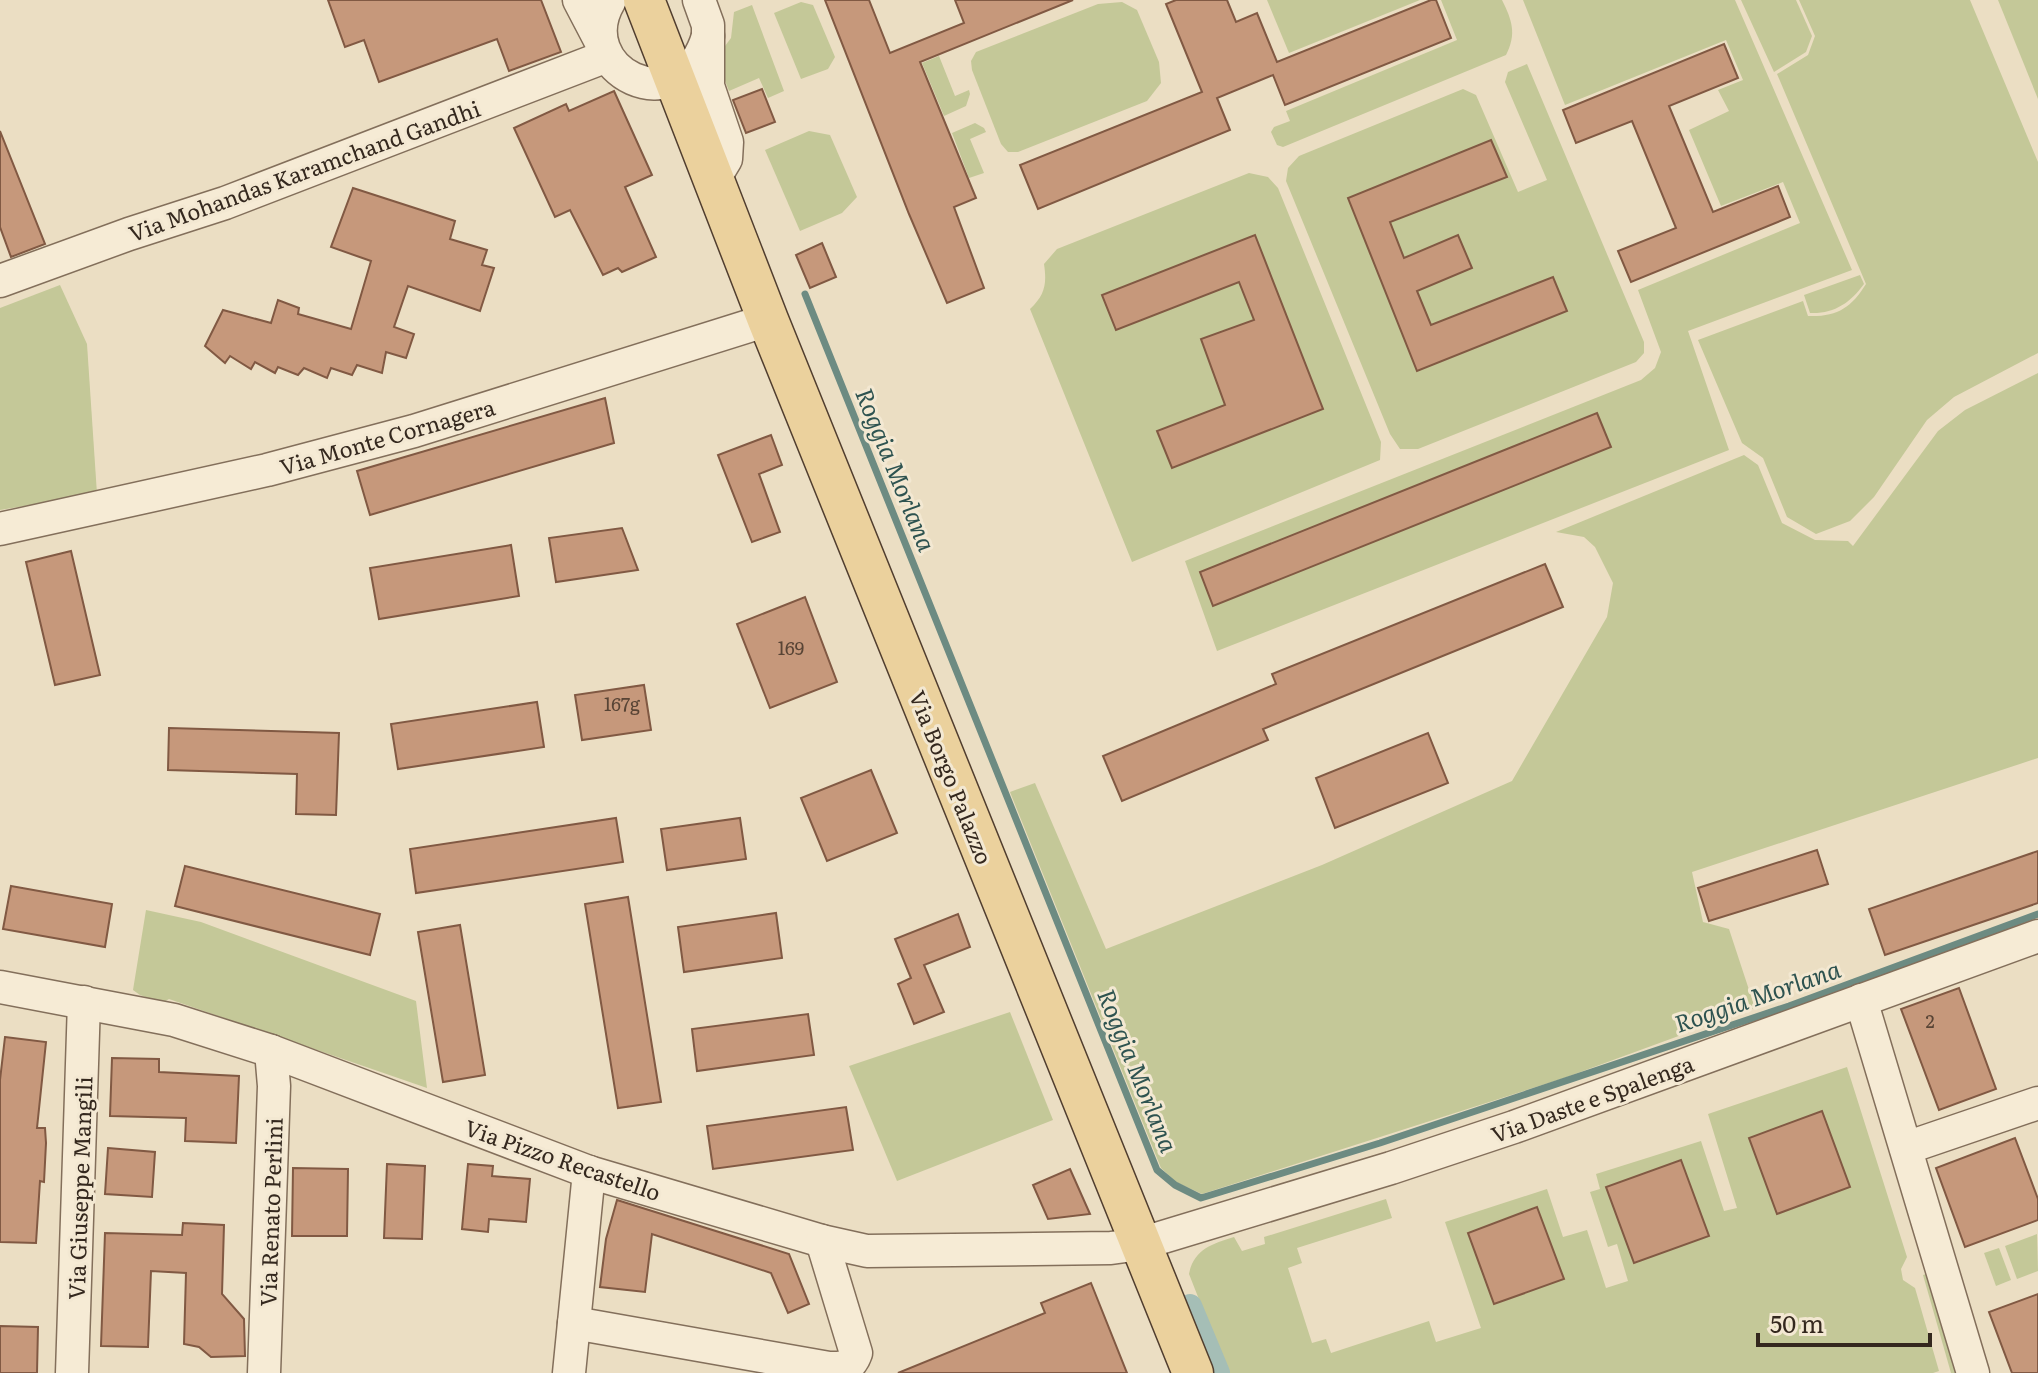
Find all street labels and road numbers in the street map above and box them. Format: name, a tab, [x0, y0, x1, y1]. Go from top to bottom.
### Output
street label: Via Mohandas Karamchand Gandhi	[123, 91, 485, 249]
street label: Via Monte Cornagera	[276, 389, 499, 483]
street label: Via Borgo Palazzo	[902, 685, 1002, 869]
street label: Via Daste e Spalenga	[1486, 1046, 1698, 1150]
street label: Via Giuseppe Mangili	[59, 1076, 99, 1300]
street label: Via Pizzo Recastello	[461, 1110, 665, 1208]
street label: Via Renato Perlini	[250, 1117, 290, 1307]

